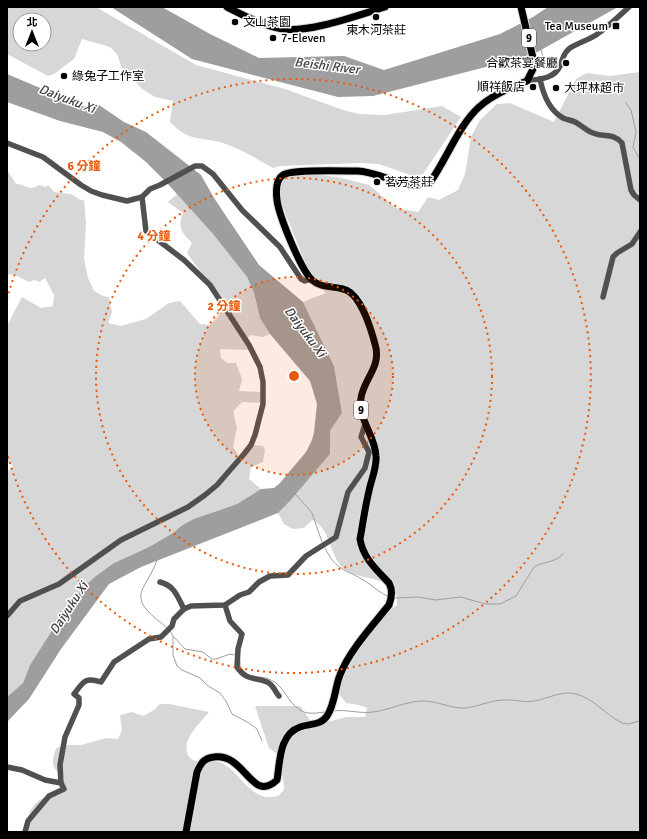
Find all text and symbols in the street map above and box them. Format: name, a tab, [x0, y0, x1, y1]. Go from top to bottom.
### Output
north arrow	[12, 12, 52, 52]
marker: 東木河茶莊	[371, 12, 381, 22]
place label: 文山茶園	[243, 15, 291, 30]
text: 北	[27, 16, 38, 29]
marker: 文山茶園	[230, 17, 240, 27]
place label: Tea Museum	[545, 19, 608, 34]
marker: Tea Museum	[611, 21, 621, 31]
place label: 東木河茶莊	[346, 23, 406, 38]
road number: 9	[522, 29, 536, 47]
place label: 7-Eleven	[281, 31, 326, 46]
marker: 7-Eleven	[268, 33, 278, 43]
water label: Beishi River	[294, 54, 363, 78]
place label: 合歡茶宴餐廳	[486, 56, 558, 71]
marker: 合歡茶宴餐廳	[561, 58, 571, 68]
place label: 綠兔子工作室	[72, 69, 144, 84]
marker: 綠兔子工作室	[59, 71, 69, 81]
place label: 順祥飯店	[477, 80, 525, 95]
water label: Daiyuku Xi	[37, 81, 99, 118]
place label: 大坪林超市	[564, 81, 624, 96]
marker: 順祥飯店	[528, 82, 538, 92]
marker: 大坪林超市	[551, 83, 561, 93]
text: 6 分鐘	[67, 159, 101, 174]
place label: 茗芳茶莊	[385, 175, 433, 190]
marker: 茗芳茶莊	[372, 177, 382, 187]
text: 4 分鐘	[137, 229, 171, 244]
text: 2 分鐘	[207, 299, 241, 314]
water label: Daiyuku Xi	[281, 304, 330, 362]
centre of rings	[287, 369, 301, 383]
road number: 9	[354, 401, 368, 419]
water label: Daiyuku Xi	[46, 578, 93, 637]

